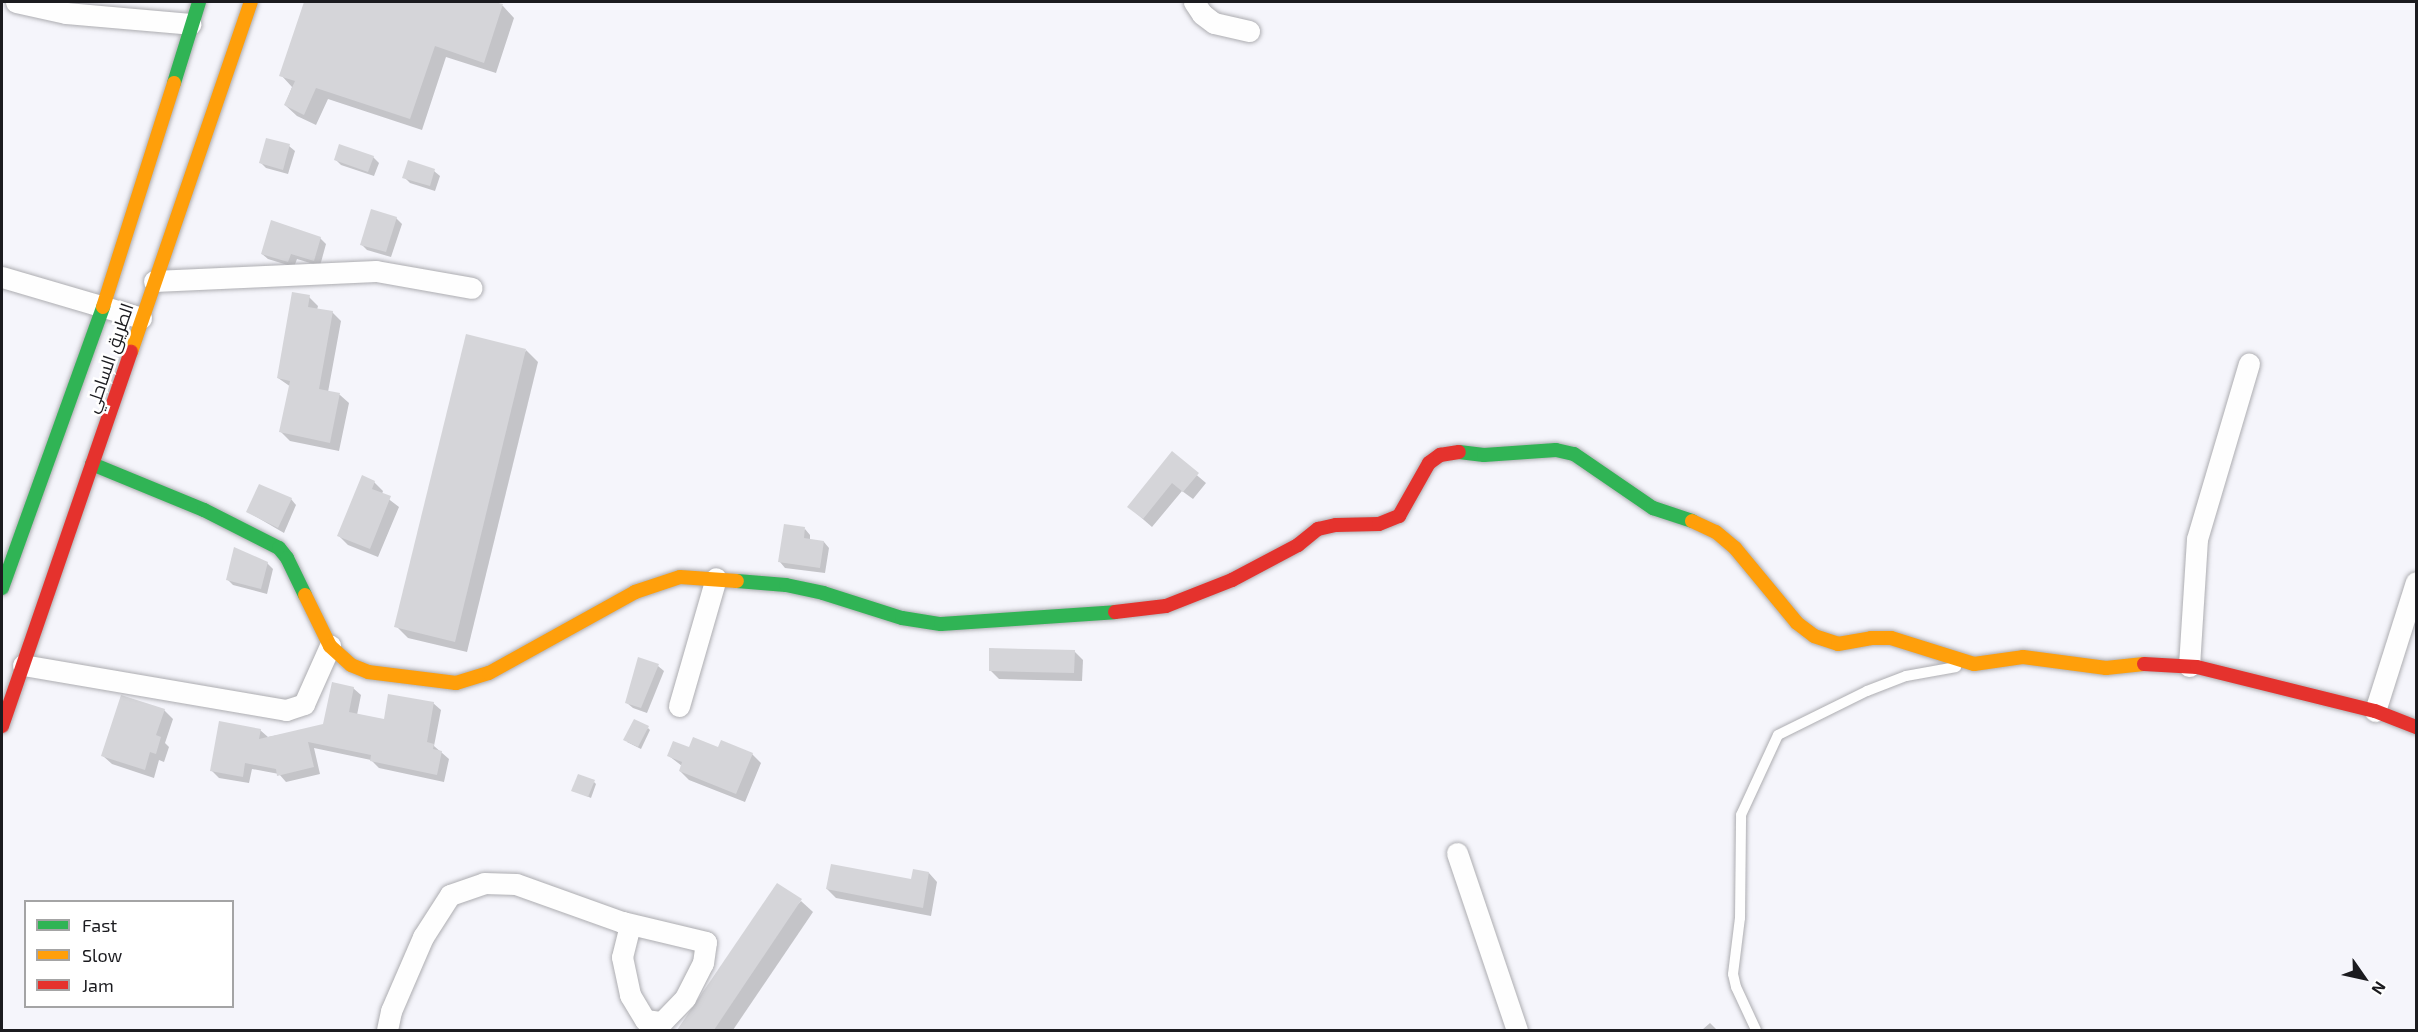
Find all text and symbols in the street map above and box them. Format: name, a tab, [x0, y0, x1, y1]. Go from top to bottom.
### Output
street label: الطريق الساحلي	[80, 300, 138, 416]
legend	[24, 900, 234, 1008]
text: Fast	[82, 914, 117, 936]
text: Slow	[82, 944, 122, 966]
north arrow	[2334, 948, 2394, 1008]
text: Jam	[82, 974, 114, 996]
text: N	[2368, 978, 2390, 998]

